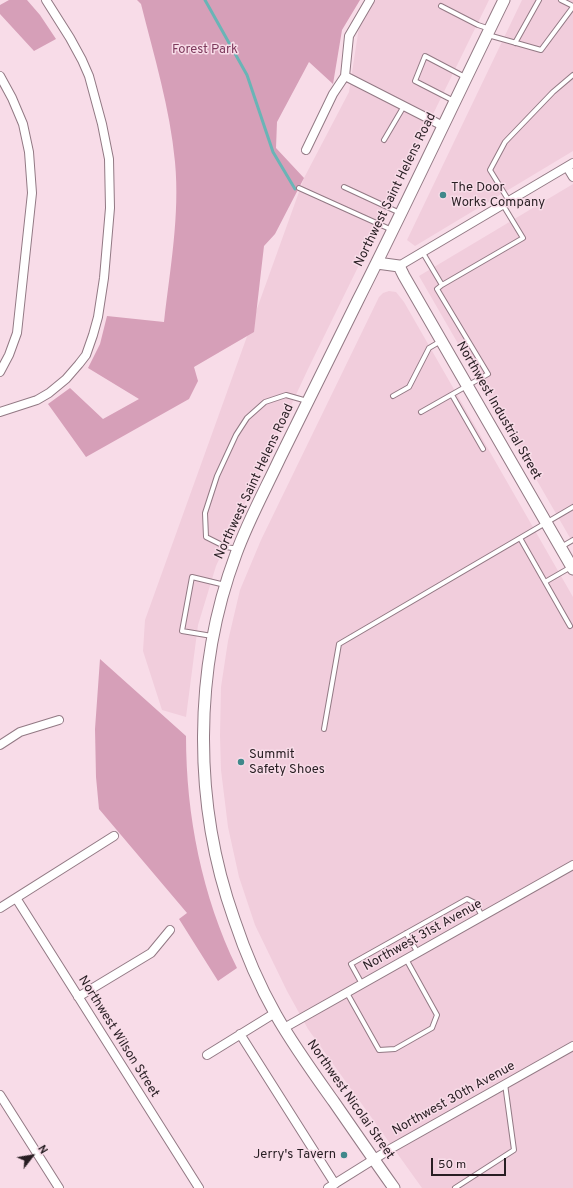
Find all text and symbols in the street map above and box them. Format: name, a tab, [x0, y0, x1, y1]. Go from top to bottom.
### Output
park label: Forest Park	[172, 42, 238, 58]
street label: Northwest Saint Helens Road	[352, 110, 440, 270]
place label: The Door Works Company	[451, 180, 545, 211]
marker: The Door Works Company	[438, 190, 448, 200]
street label: Northwest Industrial Street	[452, 339, 544, 483]
street label: Northwest Saint Helens Road	[212, 402, 298, 562]
place label: Summit Safety Shoes	[249, 747, 325, 778]
marker: Summit Safety Shoes	[236, 757, 246, 767]
street label: Northwest 31st Avenue	[361, 897, 485, 975]
street label: Northwest Wilson Street	[74, 973, 162, 1101]
street label: Northwest Nicolai Street	[303, 1037, 397, 1163]
street label: Northwest 30th Avenue	[390, 1059, 518, 1139]
north arrow	[12, 1136, 52, 1176]
text: N	[34, 1143, 50, 1157]
place label: Jerry's Tavern	[253, 1147, 336, 1163]
marker: Jerry's Tavern	[339, 1150, 349, 1160]
scale bar	[433, 1150, 508, 1176]
text: 50 m	[438, 1157, 466, 1173]

